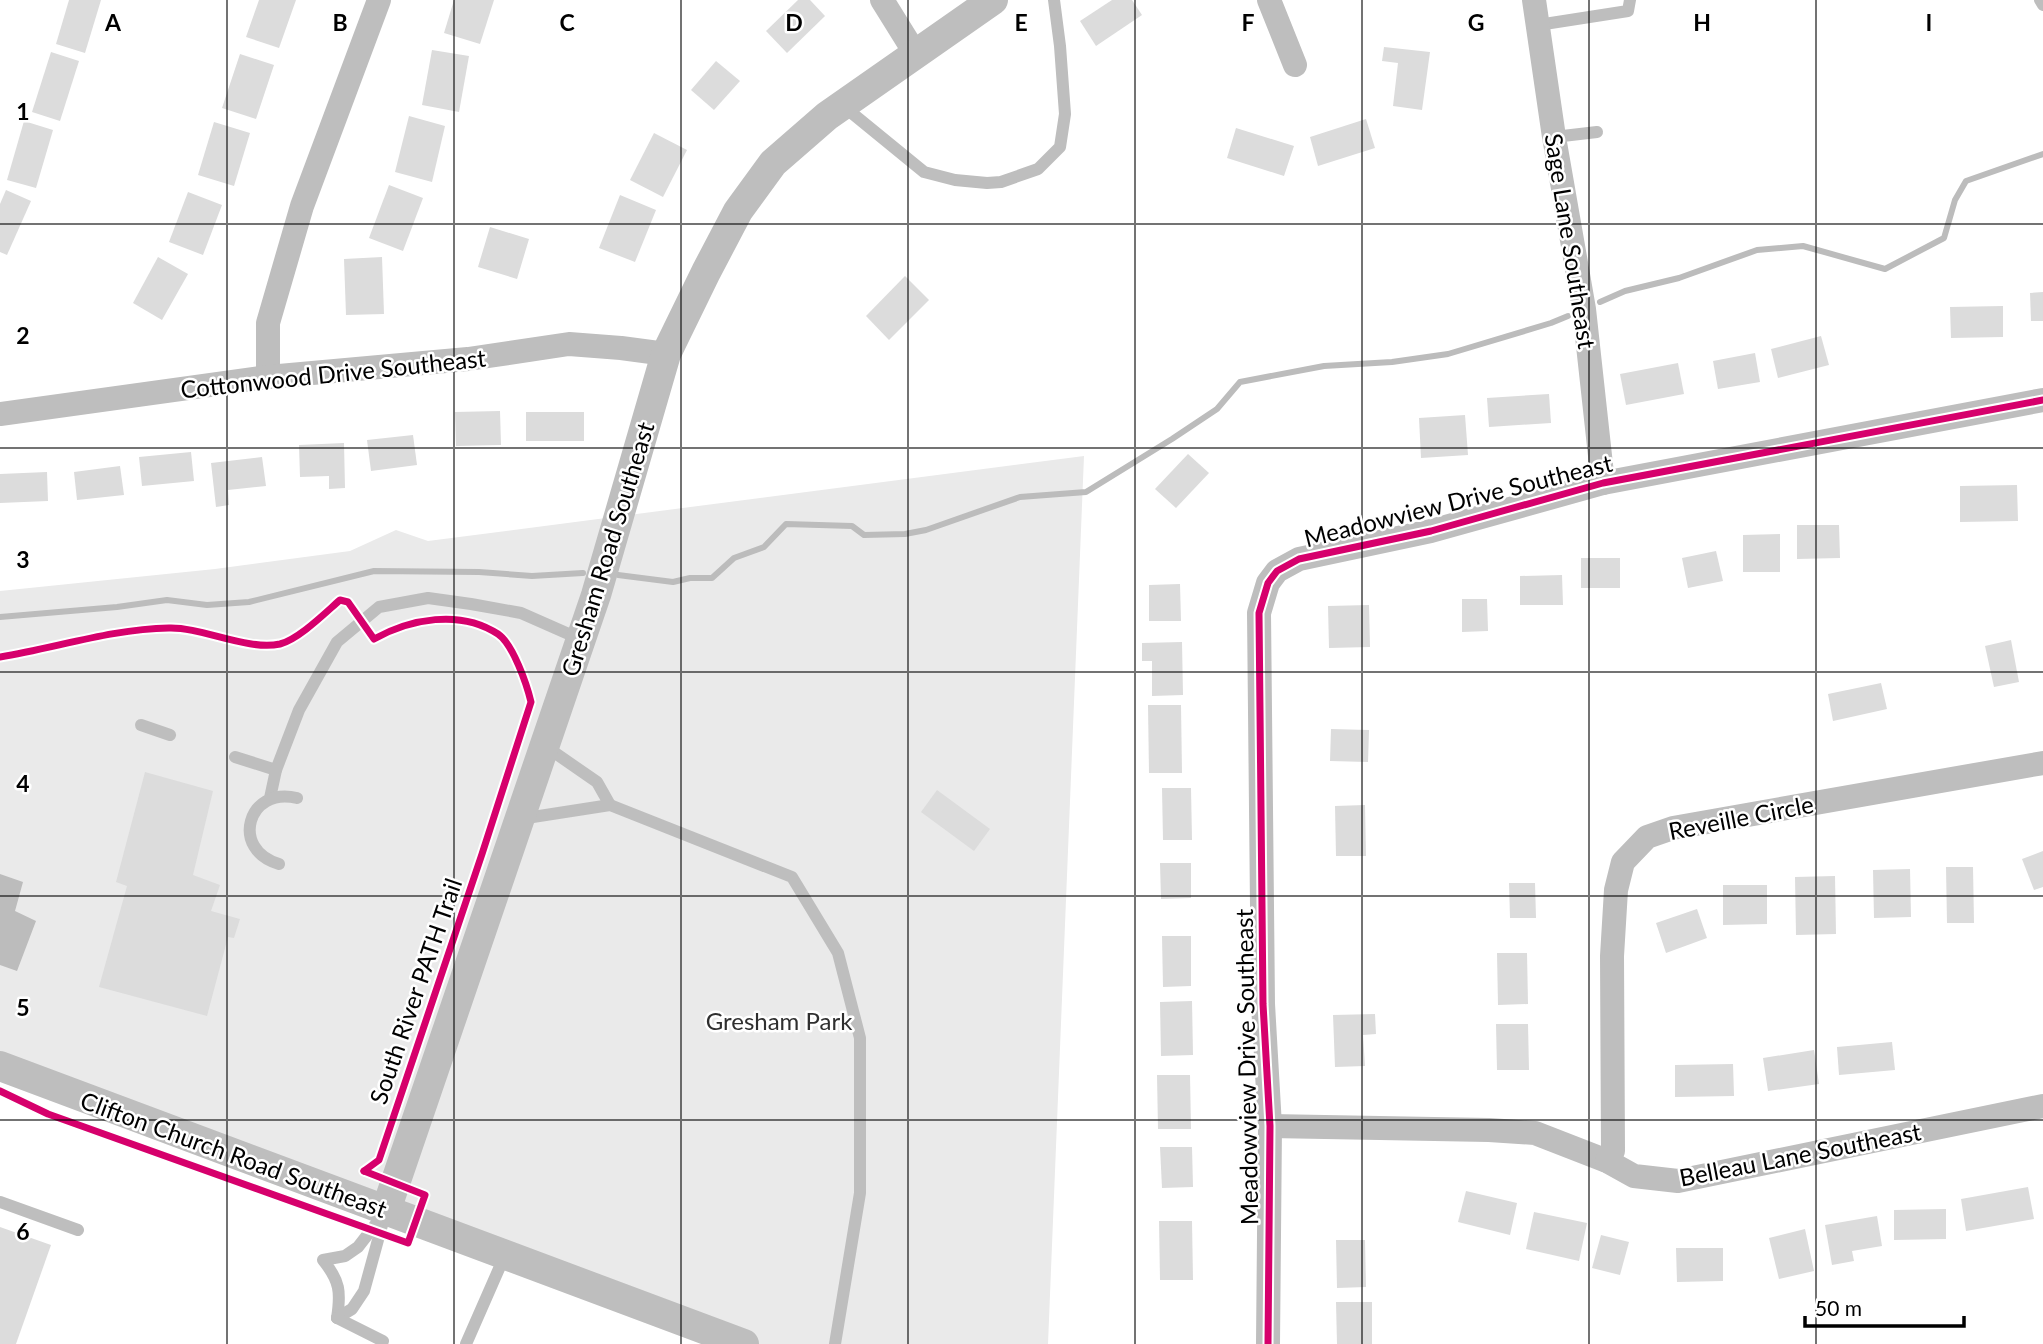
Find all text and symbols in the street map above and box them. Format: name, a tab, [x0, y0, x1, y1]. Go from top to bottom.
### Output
text: A	[104, 8, 122, 36]
text: B	[332, 8, 348, 36]
text: C	[559, 8, 575, 36]
text: D	[785, 8, 803, 36]
text: E	[1014, 8, 1028, 36]
text: F	[1241, 8, 1255, 36]
text: G	[1468, 8, 1484, 36]
text: H	[1693, 8, 1711, 36]
text: I	[1926, 8, 1932, 36]
text: 1	[16, 97, 30, 125]
street label: Sage Lane Southeast	[1540, 131, 1602, 351]
text: 2	[16, 321, 30, 349]
street label: Cottonwood Drive Southeast	[179, 343, 487, 403]
street label: Gresham Road Southeast	[554, 418, 660, 680]
street label: Meadowview Drive Southeast	[1301, 448, 1615, 552]
text: 3	[16, 545, 30, 573]
text: 4	[16, 769, 30, 797]
street label: Reveille Circle	[1666, 789, 1816, 845]
street label: South River PATH Trail	[363, 874, 467, 1108]
street label: Meadowview Drive Southeast	[1229, 908, 1263, 1225]
text: 5	[16, 993, 30, 1021]
park label: Gresham Park	[706, 1006, 853, 1035]
street label: Clifton Church Road Southeast	[77, 1085, 392, 1223]
street label: Belleau Lane Southeast	[1677, 1116, 1924, 1192]
text: 6	[16, 1217, 30, 1245]
scale bar	[1805, 1284, 1964, 1328]
text: 50 m	[1815, 1295, 1862, 1320]

